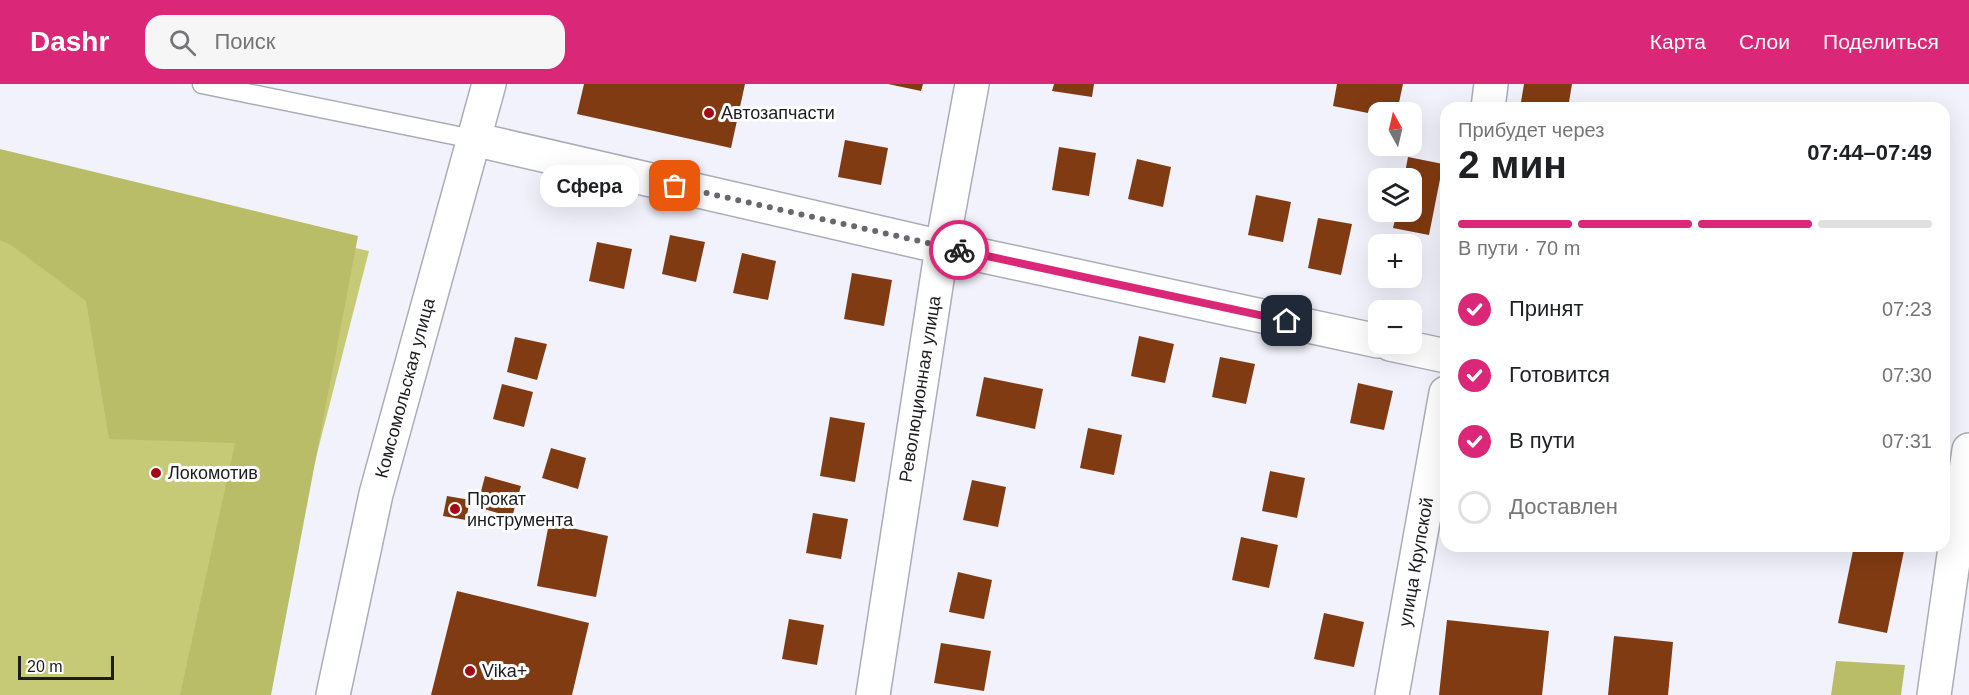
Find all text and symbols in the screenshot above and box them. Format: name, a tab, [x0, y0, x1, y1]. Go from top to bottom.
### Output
search box	[145, 15, 565, 69]
text: Dashr	[30, 26, 109, 57]
icon: search	[166, 26, 199, 59]
text: Поиск	[214, 29, 275, 54]
text: Карта	[1650, 30, 1706, 53]
text: Слои	[1739, 30, 1790, 53]
text: Поделиться	[1823, 30, 1939, 53]
north arrow	[1368, 102, 1422, 156]
map controls	[1368, 102, 1422, 354]
place label: Автозапчасти	[721, 103, 835, 123]
marker: Автозапчасти	[702, 106, 716, 120]
text: Прибудет через	[1458, 119, 1604, 141]
text: 07:44–07:49	[1807, 140, 1932, 165]
text: 2 мин	[1458, 143, 1567, 186]
pin	[649, 160, 700, 211]
callout: Сфера	[540, 165, 639, 207]
button: layers	[1368, 168, 1422, 222]
icon: bag	[658, 169, 691, 202]
text: Сфера	[557, 175, 622, 197]
courier	[929, 220, 989, 280]
icon: bike	[943, 234, 976, 267]
button: +	[1368, 234, 1422, 288]
text: В пути · 70 m	[1458, 237, 1580, 259]
street label: Революционная улица	[895, 293, 945, 484]
icon: check	[1458, 293, 1491, 326]
street label: Комсомольская улица	[371, 295, 439, 480]
pin	[1261, 295, 1312, 346]
text: Принят	[1509, 296, 1583, 321]
text: 07:23	[1882, 298, 1932, 320]
button: −	[1368, 300, 1422, 354]
icon: home	[1270, 304, 1303, 337]
icon: check	[1458, 359, 1491, 392]
text: Готовится	[1509, 362, 1610, 387]
text: 07:30	[1882, 364, 1932, 386]
icon: check	[1458, 425, 1491, 458]
text: В пути	[1509, 428, 1575, 453]
text: 07:31	[1882, 430, 1932, 452]
place label: Локомотив	[168, 463, 258, 483]
marker: Локомотив	[149, 466, 163, 480]
place label: Прокат инструмента	[467, 489, 574, 530]
text: Доставлен	[1509, 494, 1618, 519]
street label: улица Крупской	[1395, 496, 1437, 628]
marker: Прокат инструмента	[448, 502, 462, 516]
scale bar	[18, 653, 114, 680]
text: 20 m	[27, 658, 63, 675]
place label: Vika+	[482, 661, 527, 681]
marker: Vika+	[463, 664, 477, 678]

